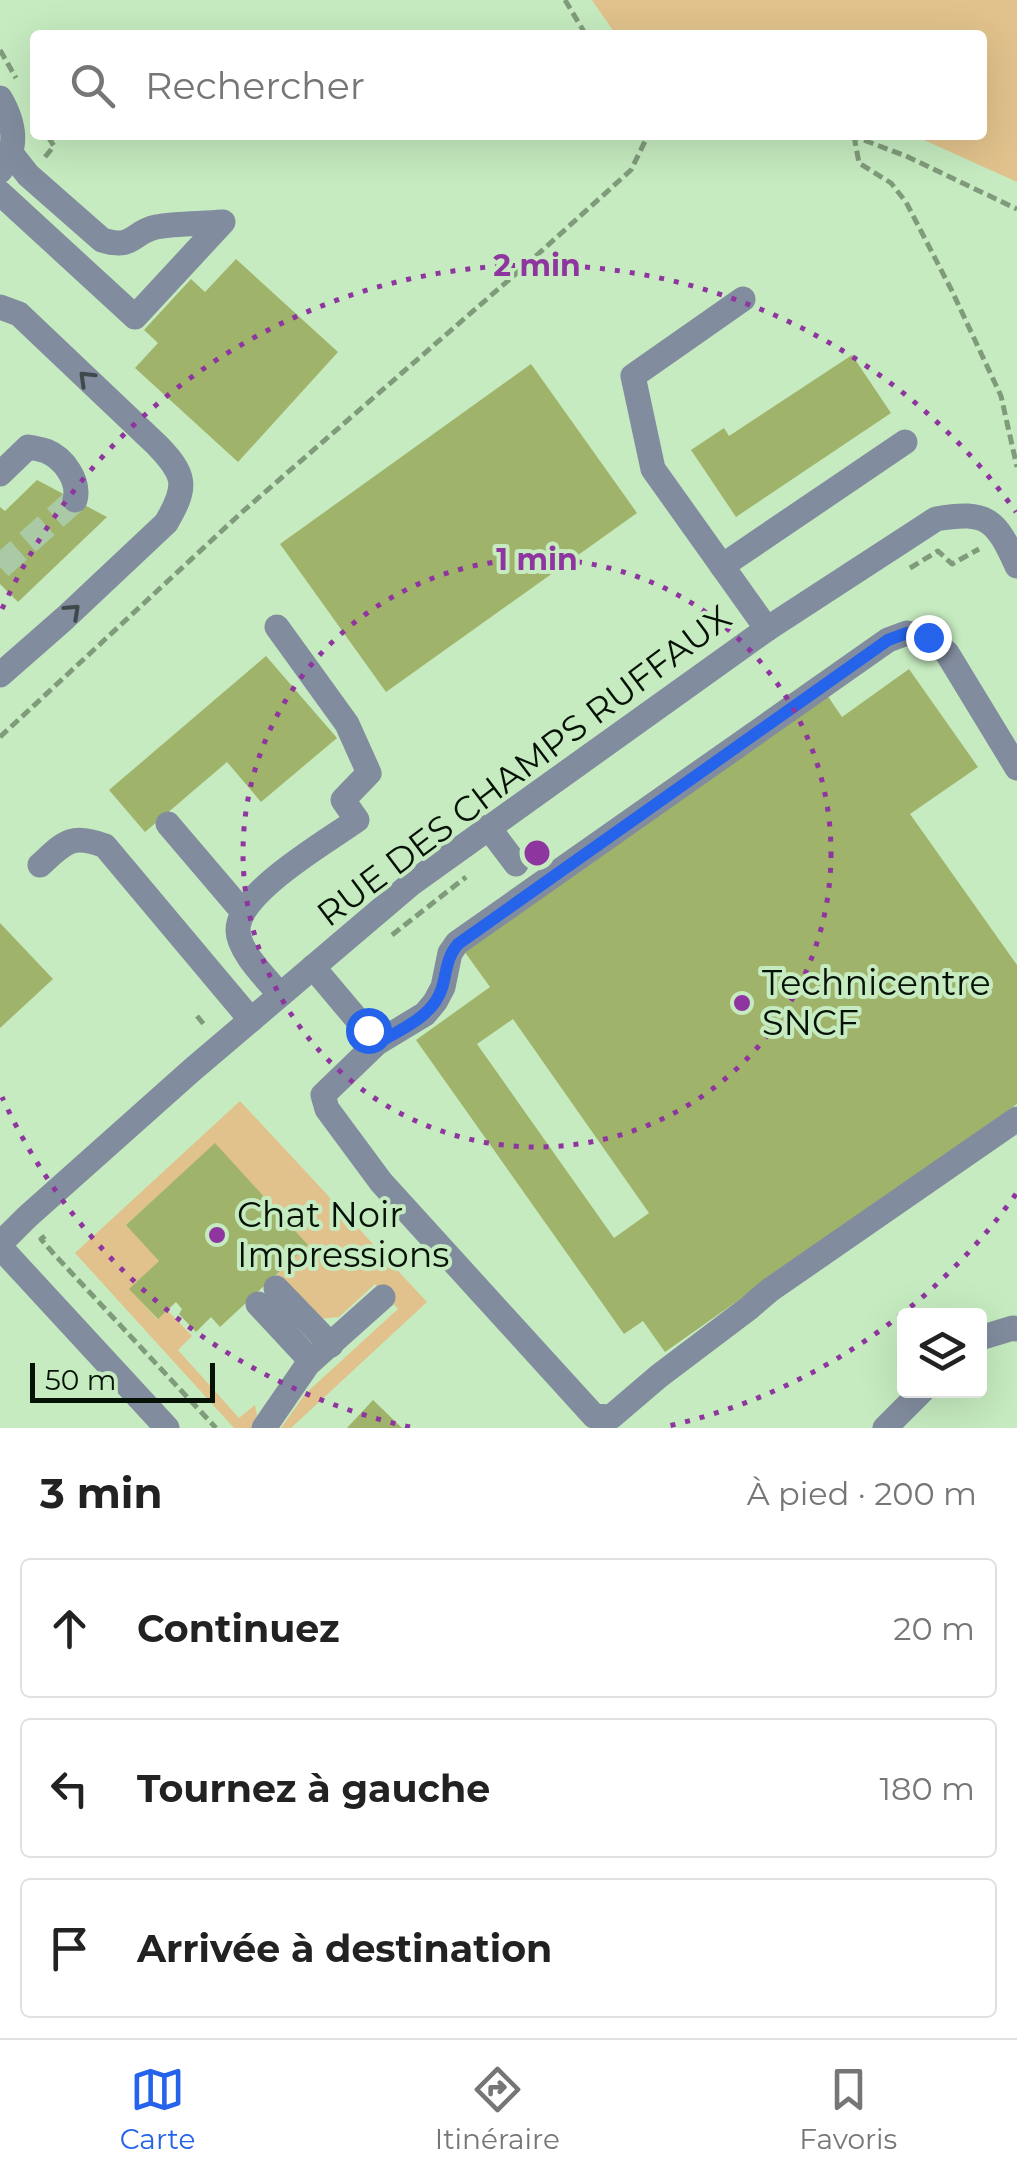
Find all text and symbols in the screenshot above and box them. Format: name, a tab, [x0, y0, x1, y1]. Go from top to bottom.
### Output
search box	[30, 30, 987, 140]
icon: search	[65, 58, 120, 113]
text: Rechercher	[145, 62, 365, 109]
text: 2 min	[493, 247, 581, 284]
one-way arrow	[80, 372, 98, 390]
text: 1 min	[496, 541, 578, 578]
street label: RUE DES CHAMPS RUFFAUX	[308, 596, 739, 935]
one-way arrow	[62, 604, 80, 622]
route end	[906, 615, 952, 661]
centre of rings	[519, 835, 555, 871]
place label: Technicentre SNCF	[762, 961, 991, 1044]
marker: Technicentre SNCF	[731, 992, 753, 1014]
route start	[346, 1008, 392, 1054]
place label: Chat Noir Impressions	[237, 1193, 449, 1276]
marker: Chat Noir Impressions	[206, 1224, 228, 1246]
map controls	[897, 1308, 987, 1398]
button: layers	[897, 1308, 987, 1398]
scale bar	[30, 1358, 215, 1402]
text: 50 m	[45, 1363, 116, 1397]
text: 3 min	[40, 1467, 162, 1519]
text: À pied · 200 m	[747, 1474, 977, 1513]
icon: ahead	[42, 1601, 97, 1656]
text: Continuez	[137, 1605, 340, 1652]
text: 20 m	[893, 1609, 975, 1648]
icon: left	[42, 1761, 97, 1816]
text: Tournez à gauche	[137, 1765, 490, 1812]
text: 180 m	[880, 1769, 975, 1808]
icon: arrive	[42, 1921, 97, 1976]
text: Arrivée à destination	[137, 1925, 552, 1972]
tab: Carte	[120, 2062, 195, 2156]
tab: Itinéraire	[435, 2062, 560, 2156]
tab: Favoris	[799, 2062, 897, 2156]

